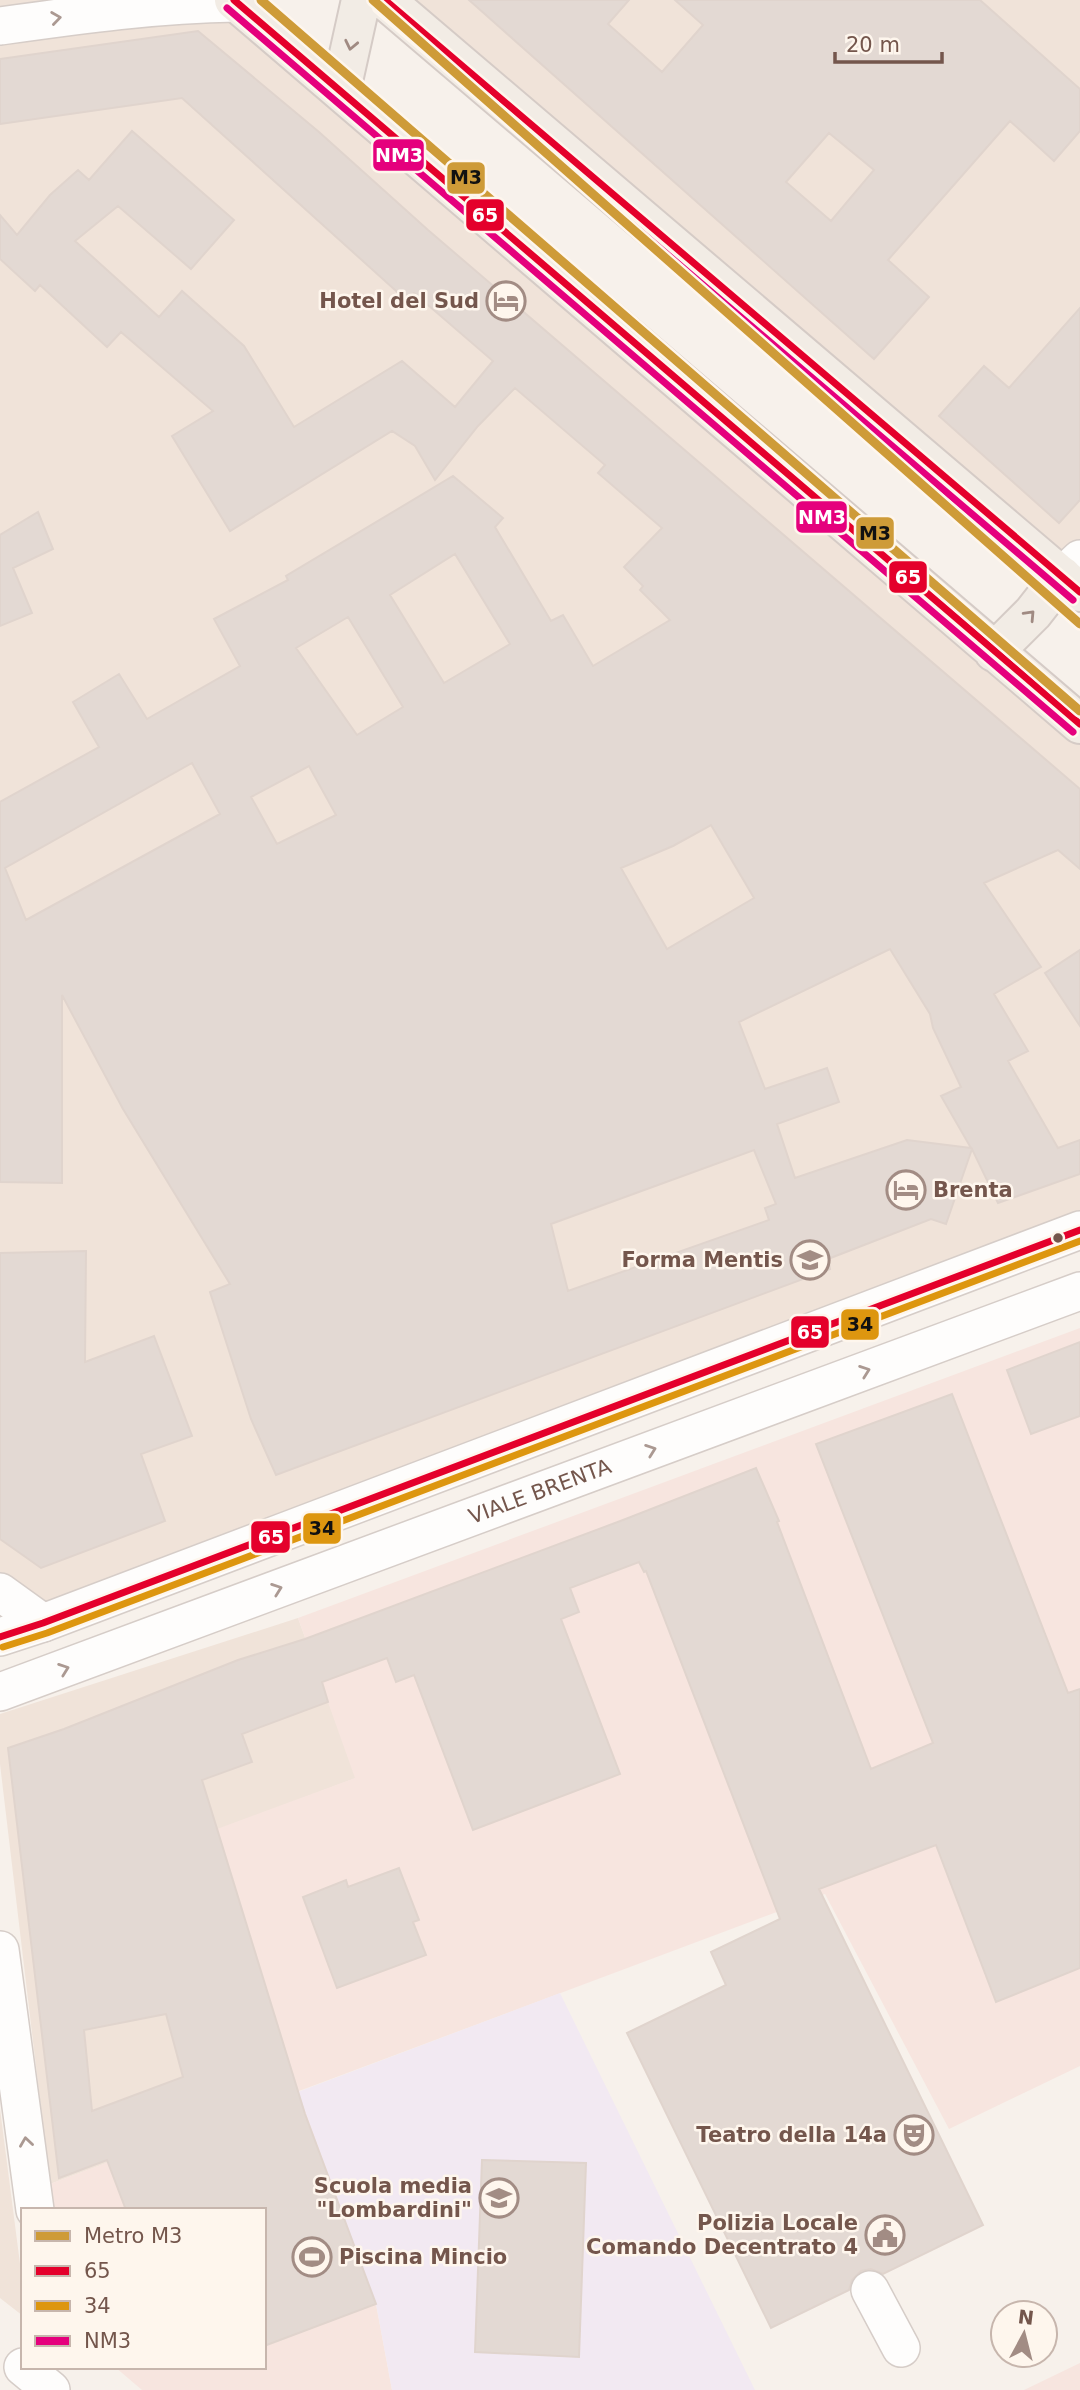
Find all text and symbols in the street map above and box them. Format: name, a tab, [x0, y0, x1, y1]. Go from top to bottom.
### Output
one-way arrow	[50, 11, 61, 26]
scale bar	[835, 21, 942, 65]
text: 20 m	[846, 33, 900, 57]
one-way arrow	[345, 39, 360, 51]
line badge: NM3	[372, 138, 425, 172]
text: NM3	[375, 144, 423, 166]
line badge: M3	[446, 161, 486, 195]
text: M3	[450, 166, 482, 188]
line badge: 65	[465, 198, 505, 232]
text: 65	[472, 204, 498, 226]
hotel icon: Hotel del Sud	[485, 280, 527, 322]
place label: Hotel del Sud	[319, 289, 479, 313]
line badge: NM3	[795, 500, 848, 534]
text: NM3	[798, 506, 846, 528]
line badge: M3	[855, 516, 895, 550]
text: M3	[859, 522, 891, 544]
line badge: 65	[888, 560, 928, 594]
text: 65	[895, 566, 921, 588]
one-way arrow	[1021, 610, 1034, 623]
hotel icon: Brenta	[885, 1169, 927, 1211]
place label: Brenta	[933, 1178, 1013, 1202]
unlabelled marker	[1051, 1231, 1065, 1245]
school or university icon: Forma Mentis	[789, 1239, 831, 1281]
place label: Forma Mentis	[622, 1248, 783, 1272]
line badge: 34	[840, 1308, 880, 1341]
text: 34	[847, 1313, 873, 1335]
line badge: 65	[790, 1315, 830, 1349]
text: 65	[797, 1321, 823, 1343]
one-way arrow	[858, 1365, 870, 1379]
one-way arrow	[645, 1445, 657, 1459]
street label: VIALE BRENTA	[465, 1454, 615, 1529]
line badge: 34	[302, 1512, 342, 1545]
text: 34	[309, 1517, 335, 1539]
line badge: 65	[250, 1520, 291, 1554]
text: 65	[258, 1526, 284, 1548]
one-way arrow	[271, 1584, 283, 1598]
one-way arrow	[58, 1663, 70, 1677]
theatre icon: Teatro della 14a	[893, 2114, 935, 2156]
place label: Teatro della 14a	[696, 2123, 887, 2147]
one-way arrow	[19, 2136, 34, 2148]
place label: Scuola media "Lombardini"	[314, 2174, 472, 2222]
school or university icon: Scuola media "Lombardini"	[478, 2177, 520, 2219]
legend	[21, 2208, 266, 2369]
place label: Polizia Locale Comando Decentrato 4	[586, 2211, 858, 2259]
public building icon: Polizia Locale Comando Decentrato 4	[864, 2214, 906, 2256]
text: Metro M3	[84, 2224, 182, 2248]
sports icon: Piscina Mincio	[291, 2236, 333, 2278]
place label: Piscina Mincio	[339, 2245, 507, 2269]
text: 65	[84, 2259, 111, 2283]
text: 34	[84, 2294, 111, 2318]
north arrow	[989, 2299, 1059, 2369]
text: N	[1017, 2305, 1035, 2329]
text: NM3	[84, 2329, 131, 2353]

